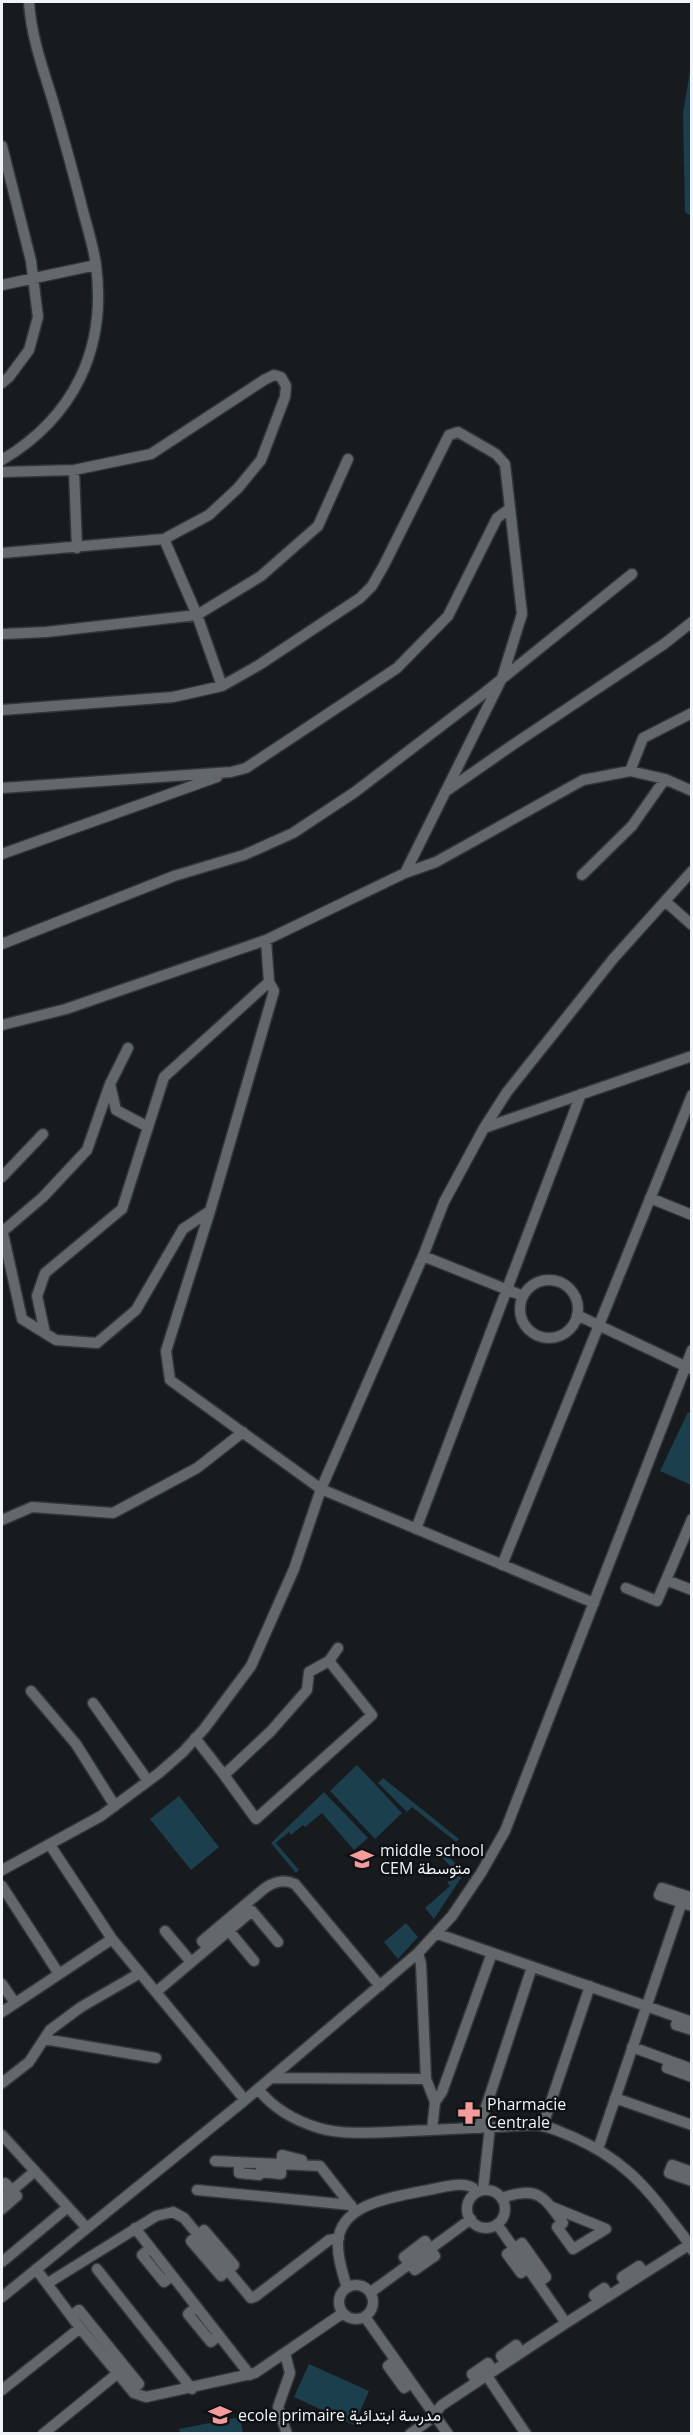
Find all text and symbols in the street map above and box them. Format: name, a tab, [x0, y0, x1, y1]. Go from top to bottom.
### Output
place label: middle school CEM متوسطة	[380, 1839, 484, 1879]
school or university icon: middle school CEM متوسطة	[349, 1846, 375, 1872]
place label: Pharmacie Centrale	[487, 2093, 566, 2133]
pharmacy icon: Pharmacie Centrale	[456, 2100, 482, 2126]
school or university icon: ecole primaire مدرسة ابتدائية	[207, 2402, 233, 2428]
place label: ecole primaire مدرسة ابتدائية	[238, 2404, 441, 2426]

